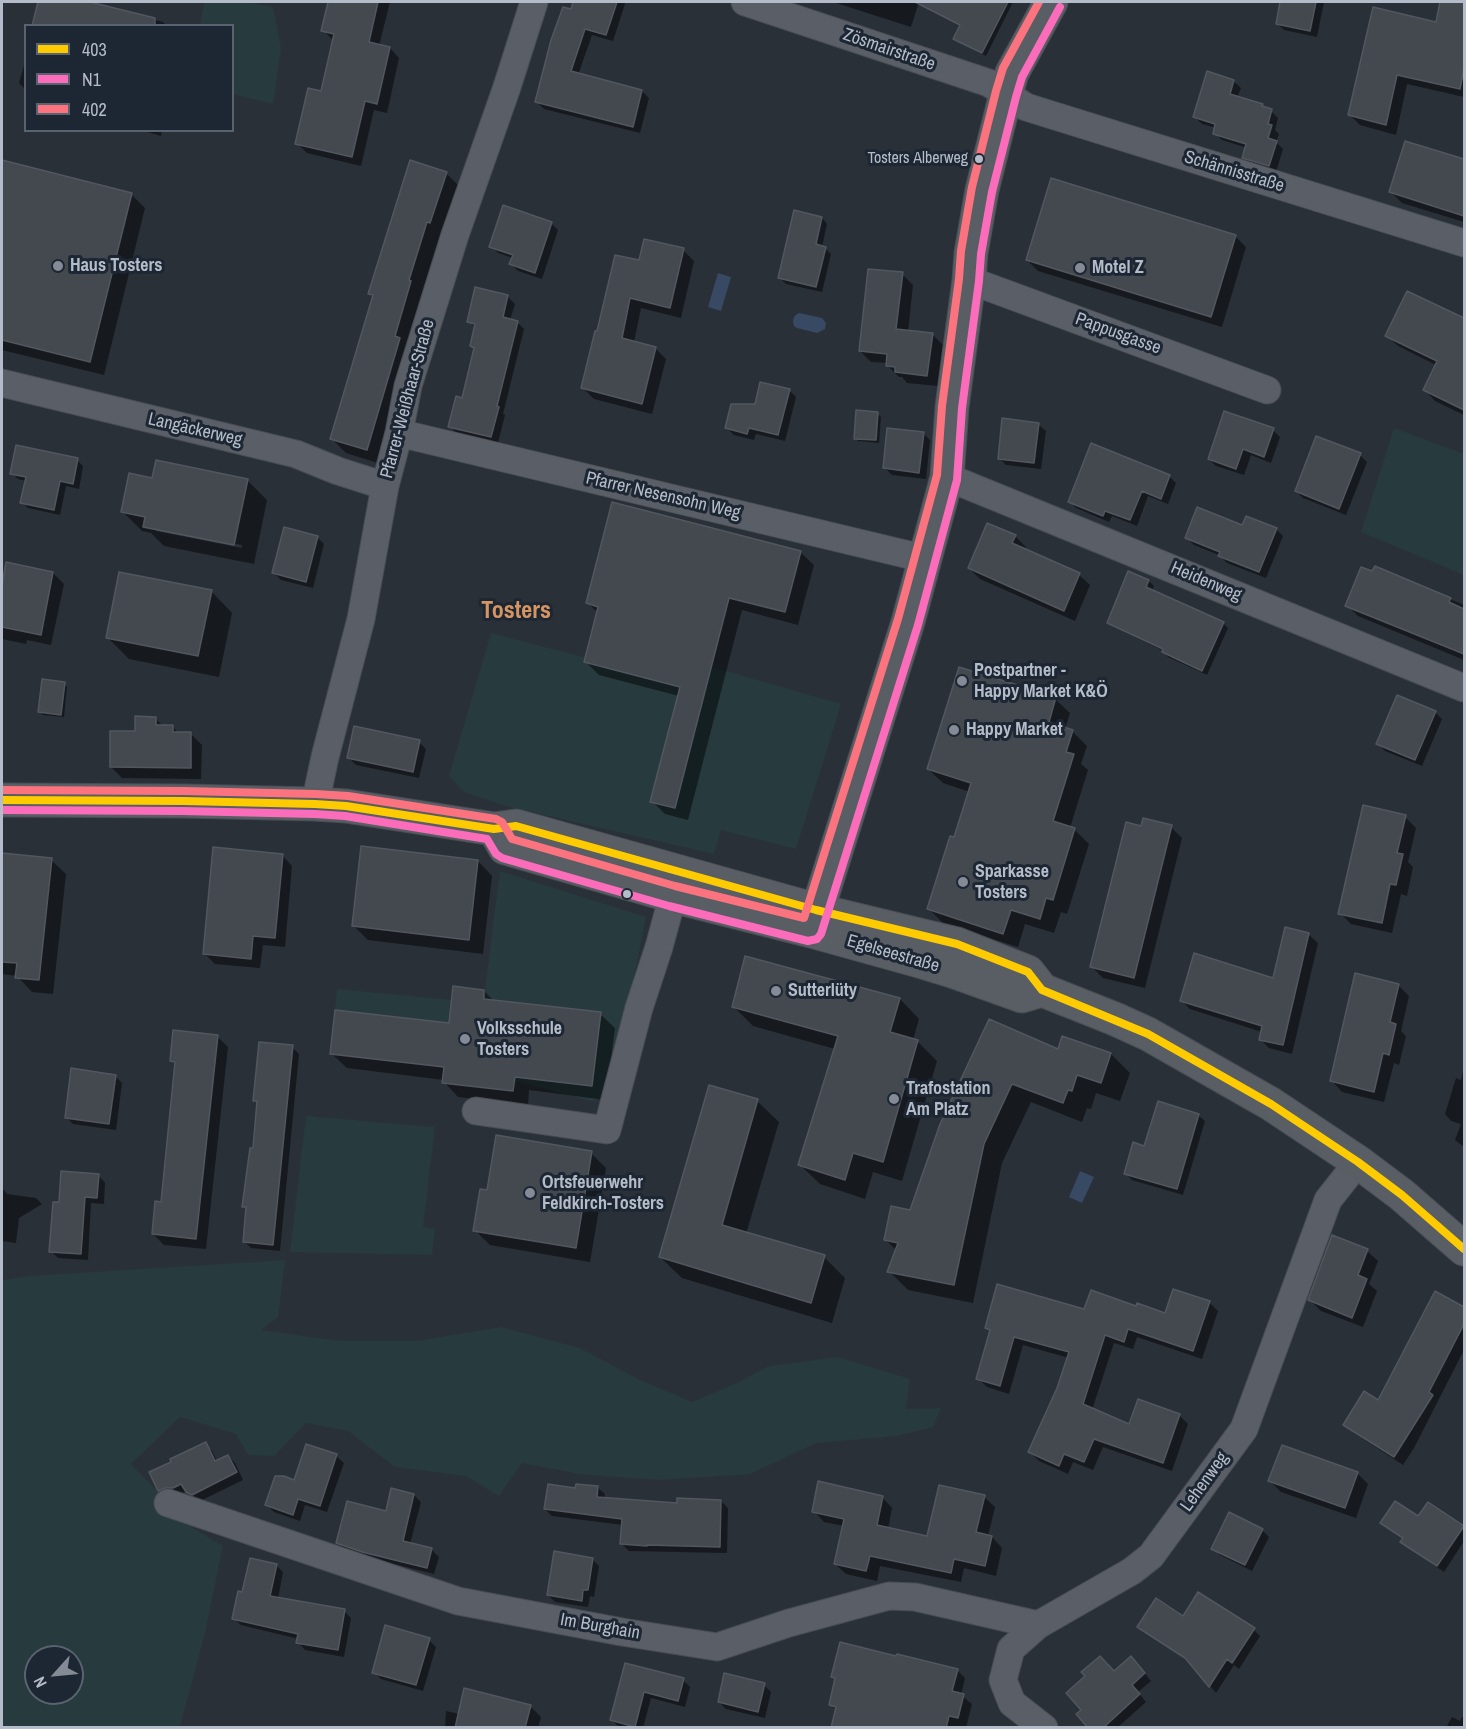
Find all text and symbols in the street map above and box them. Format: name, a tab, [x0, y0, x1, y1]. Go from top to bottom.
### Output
legend	[24, 24, 234, 132]
street label: Zösmairstraße	[840, 24, 938, 76]
text: 403	[82, 37, 107, 62]
text: N1	[82, 67, 101, 92]
text: 402	[82, 97, 107, 122]
street label: Schännisstraße	[1181, 147, 1287, 197]
place label: Tosters Alberweg	[867, 149, 968, 169]
marker: Tosters Alberweg	[973, 153, 985, 165]
place label: Haus Tosters	[70, 255, 162, 277]
place label: Motel Z	[1092, 257, 1144, 279]
marker: Haus Tosters	[51, 259, 65, 273]
marker: Motel Z	[1073, 261, 1087, 275]
street label: Pappusgasse	[1072, 309, 1164, 359]
street label: Pfarrer-Weißhaar-Straße	[376, 317, 440, 481]
street label: Langäckerweg	[146, 409, 244, 451]
street label: Pfarrer Nesensohn Weg	[584, 468, 742, 524]
street label: Heidenweg	[1167, 557, 1245, 607]
district label: Tosters	[481, 598, 551, 626]
place label: Postpartner - Happy Market K&Ö	[974, 660, 1108, 702]
marker: Postpartner - Happy Market K&Ö	[955, 674, 969, 688]
place label: Happy Market	[966, 719, 1063, 741]
marker: Happy Market	[947, 723, 961, 737]
place label: Sparkasse Tosters	[975, 861, 1049, 904]
marker: Sparkasse Tosters	[956, 875, 970, 889]
unlabelled marker	[621, 888, 633, 900]
street label: Egelseestraße	[844, 931, 942, 977]
place label: Sutterlüty	[788, 980, 857, 1002]
marker: Sutterlüty	[769, 984, 783, 998]
place label: Volksschule Tosters	[477, 1018, 562, 1060]
marker: Volksschule Tosters	[458, 1032, 472, 1046]
place label: Trafostation Am Platz	[906, 1078, 990, 1120]
marker: Trafostation Am Platz	[887, 1092, 901, 1106]
place label: Ortsfeuerwehr Feldkirch-Tosters	[542, 1172, 664, 1214]
marker: Ortsfeuerwehr Feldkirch-Tosters	[523, 1186, 537, 1200]
street label: Lehenweg	[1176, 1448, 1234, 1516]
street label: Im Burghain	[559, 1609, 641, 1645]
north arrow	[24, 1645, 84, 1705]
text: N	[28, 1673, 52, 1691]

